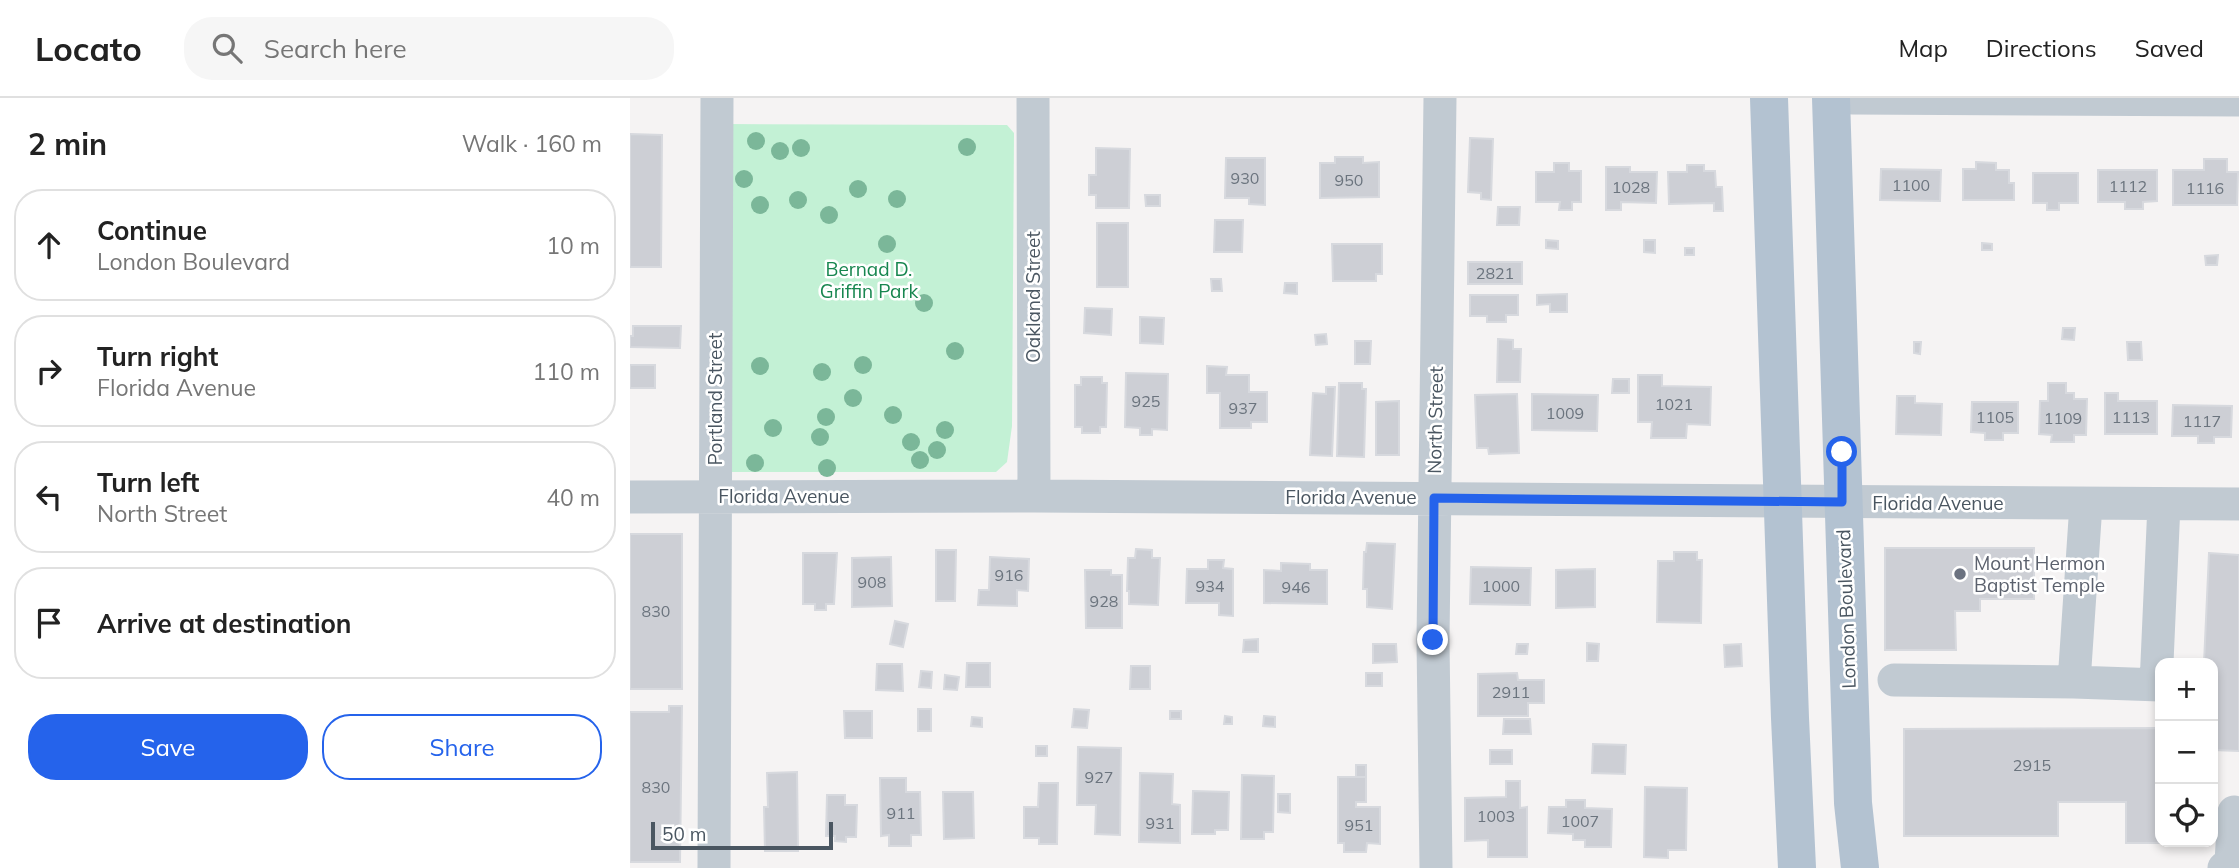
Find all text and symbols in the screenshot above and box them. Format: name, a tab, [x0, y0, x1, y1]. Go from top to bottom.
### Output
search box	[184, 17, 674, 80]
text: Locato	[35, 28, 142, 69]
icon: search	[208, 29, 246, 67]
text: Search here	[264, 32, 407, 65]
text: Map	[1898, 33, 1948, 63]
text: Directions	[1986, 33, 2097, 63]
text: Saved	[2135, 33, 2204, 63]
text: 2 min	[28, 125, 107, 163]
text: Walk · 160 m	[462, 129, 602, 158]
house number: 930	[1231, 168, 1259, 188]
house number: 950	[1335, 170, 1363, 190]
house number: 1100	[1892, 175, 1930, 195]
house number: 1112	[2109, 176, 2147, 196]
house number: 1028	[1612, 177, 1650, 197]
house number: 1116	[2186, 178, 2224, 198]
text: Continue	[97, 214, 207, 247]
icon: ahead	[30, 226, 68, 264]
text: 10 m	[546, 231, 600, 260]
street label: Oakland Street	[1021, 231, 1045, 363]
text: London Boulevard	[97, 247, 290, 276]
park label: Bernad D. Griffin Park	[820, 257, 918, 303]
house number: 2821	[1476, 263, 1514, 283]
street label: Portland Street	[703, 332, 727, 465]
text: Turn right	[97, 340, 218, 373]
icon: right	[30, 352, 68, 390]
text: 110 m	[532, 357, 600, 386]
street label: North Street	[1422, 366, 1448, 474]
text: Florida Avenue	[97, 373, 256, 402]
house number: 925	[1132, 391, 1160, 411]
house number: 1021	[1655, 394, 1693, 414]
house number: 937	[1229, 398, 1257, 418]
house number: 1009	[1546, 403, 1584, 423]
house number: 1105	[1976, 407, 2014, 427]
house number: 1113	[2112, 407, 2150, 427]
house number: 1109	[2044, 408, 2082, 428]
house number: 1117	[2183, 411, 2221, 431]
route start	[1826, 436, 1857, 467]
text: Turn left	[97, 466, 199, 499]
icon: left	[30, 478, 68, 516]
text: 40 m	[546, 483, 600, 512]
street label: Florida Avenue	[718, 484, 850, 508]
street label: Florida Avenue	[1285, 485, 1417, 509]
street label: Florida Avenue	[1872, 491, 2004, 515]
text: North Street	[97, 499, 227, 528]
street label: London Boulevard	[1831, 529, 1861, 689]
place label: Mount Hermon Baptist Temple	[1974, 551, 2105, 597]
house number: 916	[995, 565, 1023, 585]
marker: Mount Hermon Baptist Temple	[1952, 566, 1968, 582]
house number: 908	[858, 572, 886, 592]
house number: 934	[1196, 576, 1225, 596]
house number: 1000	[1482, 576, 1520, 596]
house number: 946	[1282, 577, 1310, 597]
house number: 928	[1090, 591, 1118, 611]
house number: 830	[642, 601, 670, 621]
icon: arrive	[30, 604, 68, 642]
text: Arrive at destination	[97, 607, 352, 640]
route end	[1417, 624, 1448, 655]
map controls	[2155, 658, 2218, 847]
button: +	[2155, 658, 2218, 721]
house number: 2911	[1492, 682, 1530, 702]
button: Save	[28, 714, 308, 780]
button: Share	[322, 714, 602, 780]
button: −	[2155, 721, 2218, 784]
house number: 2915	[2013, 755, 2051, 775]
house number: 927	[1085, 767, 1113, 787]
house number: 830	[642, 777, 670, 797]
button: locate	[2155, 784, 2218, 847]
house number: 911	[887, 803, 915, 823]
house number: 1003	[1477, 806, 1515, 826]
house number: 1007	[1561, 811, 1599, 831]
house number: 931	[1146, 813, 1174, 833]
house number: 951	[1345, 815, 1373, 835]
scale bar	[651, 819, 833, 851]
text: 50 m	[662, 822, 706, 846]

